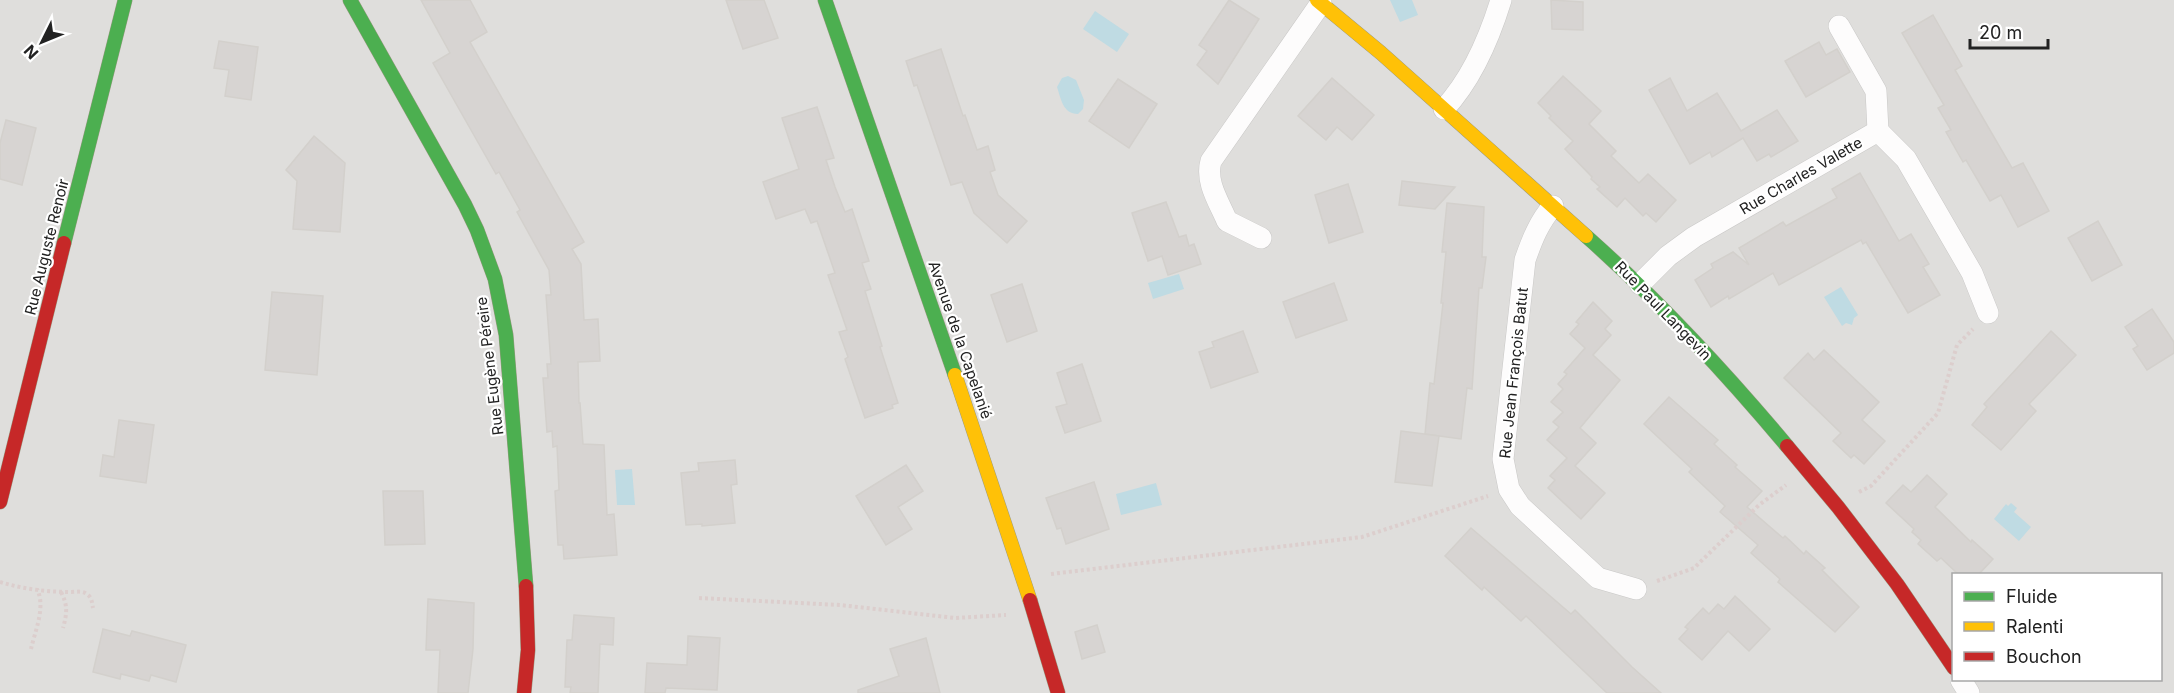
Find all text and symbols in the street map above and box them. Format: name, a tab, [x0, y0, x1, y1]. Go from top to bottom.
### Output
north arrow	[12, 12, 72, 72]
scale bar	[1970, 12, 2048, 50]
text: 20 m	[1979, 22, 2022, 43]
text: N	[20, 41, 43, 64]
street label: Rue Charles Valette	[1736, 133, 1866, 218]
street label: Rue Auguste Renoir	[20, 176, 73, 317]
street label: Rue Paul Langevin	[1611, 257, 1716, 364]
street label: Avenue de la Capelanié	[924, 258, 996, 421]
street label: Rue Jean François Batut	[1495, 286, 1532, 459]
street label: Rue Eugène Péreire	[472, 296, 507, 436]
legend	[1952, 573, 2162, 681]
text: Fluide	[2006, 586, 2058, 607]
text: Ralenti	[2006, 616, 2063, 637]
text: Bouchon	[2006, 646, 2082, 667]

